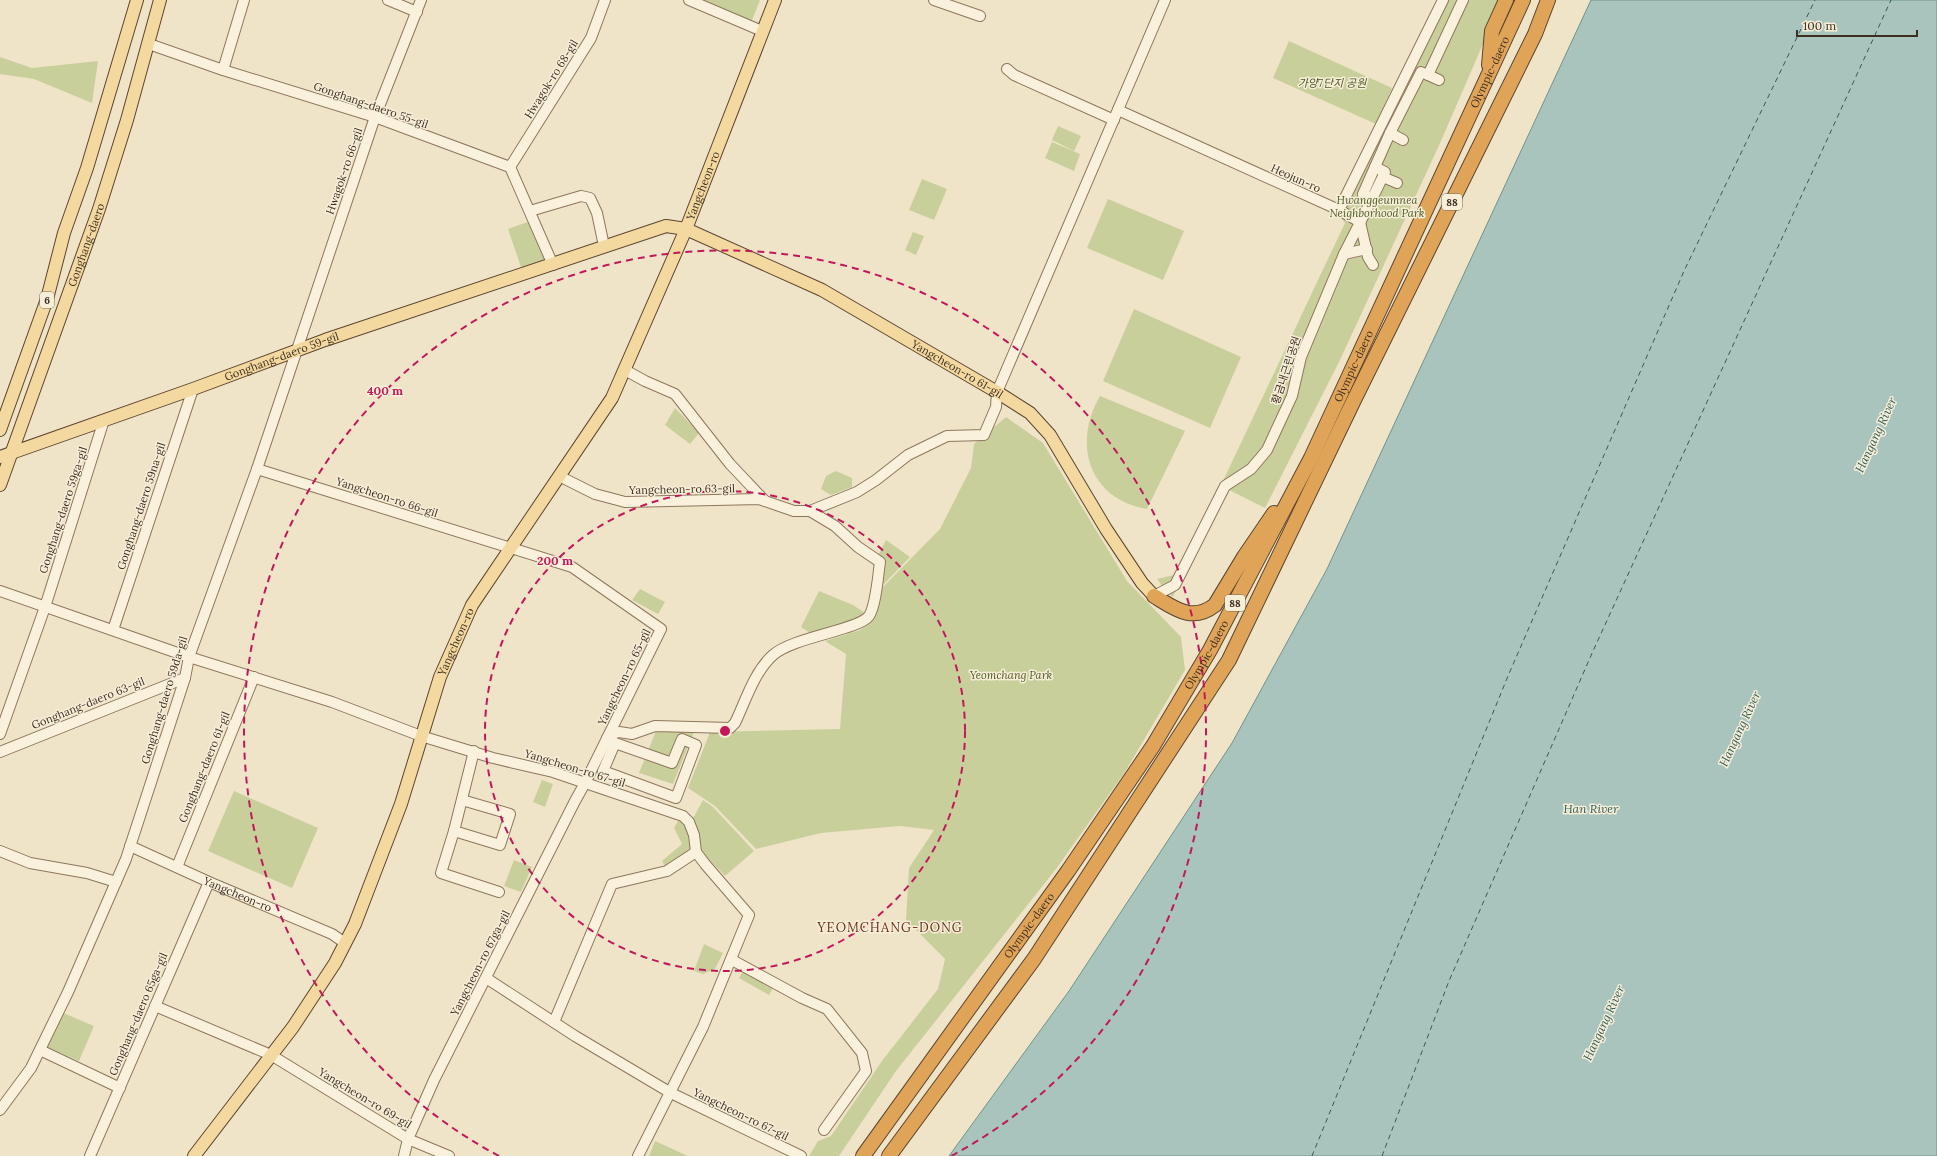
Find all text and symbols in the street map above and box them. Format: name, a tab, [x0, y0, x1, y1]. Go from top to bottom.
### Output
scale bar	[1797, 12, 1917, 38]
text: 100 m	[1803, 18, 1836, 33]
street label: Olympic-daero	[1467, 34, 1512, 110]
street label: Hwagok-ro 68-gil	[521, 37, 581, 121]
park label: 가양7단지 공원	[1298, 76, 1367, 90]
street label: Gonghang-daero 55-gil	[312, 79, 430, 131]
street label: Hwagok-ro 66-gil	[323, 126, 365, 216]
street label: Yangcheon-ro	[683, 149, 723, 223]
street label: Heojun-ro	[1269, 161, 1323, 195]
park label: Hwanggeumnea Neighborhood Park	[1329, 193, 1425, 220]
road number: 88	[1442, 194, 1462, 210]
street label: Gonghang-daero	[65, 202, 107, 289]
road number: 6	[40, 292, 54, 308]
street label: Olympic-daero	[1331, 328, 1376, 404]
street label: Gonghang-daero 59-gil	[222, 329, 340, 384]
street label: 황금내근린공원	[1268, 334, 1304, 406]
street label: Yangcheon-ro 61-gil	[908, 336, 1006, 401]
text: 400 m	[367, 383, 403, 398]
water label: Hangang River	[1852, 394, 1900, 475]
street label: Gonghang-daero 59na-gil	[114, 441, 168, 571]
street label: Gonghang-daero 59ga-gil	[36, 445, 90, 575]
street label: Yangcheon-ro 66-gil	[333, 474, 440, 520]
street label: Yangcheon-ro 63-gil	[628, 481, 735, 497]
text: 200 m	[537, 553, 573, 568]
road number: 88	[1225, 595, 1245, 611]
street label: Yangcheon-ro	[434, 606, 477, 679]
street label: Olympic-daero	[1181, 618, 1232, 692]
street label: Yangcheon-ro 65-gil	[594, 626, 653, 729]
street label: Gonghang-daero 59da-gil	[138, 634, 190, 766]
park label: Yeomchang Park	[970, 668, 1053, 682]
street label: Gonghang-daero 63-gil	[29, 674, 147, 732]
water label: Hangang River	[1716, 688, 1764, 769]
street label: Gonghang-daero 61-gil	[175, 709, 233, 825]
centre of rings	[718, 724, 732, 738]
street label: Yangcheon-ro 67-gil	[522, 746, 627, 790]
water label: Han River	[1563, 801, 1619, 816]
street label: Yangcheon-ro	[200, 873, 274, 915]
street label: Olympic-daero	[1000, 890, 1057, 961]
street label: Yangcheon-ro 67ga-gil	[447, 908, 513, 1019]
district label: YEOMCHANG-DONG	[816, 919, 963, 936]
street label: Gonghang-daero 65ga-gil	[106, 950, 170, 1078]
water label: Hangang River	[1580, 982, 1628, 1063]
street label: Yangcheon-ro 69-gil	[315, 1064, 414, 1131]
street label: Yangcheon-ro 67-gil	[690, 1084, 791, 1143]

